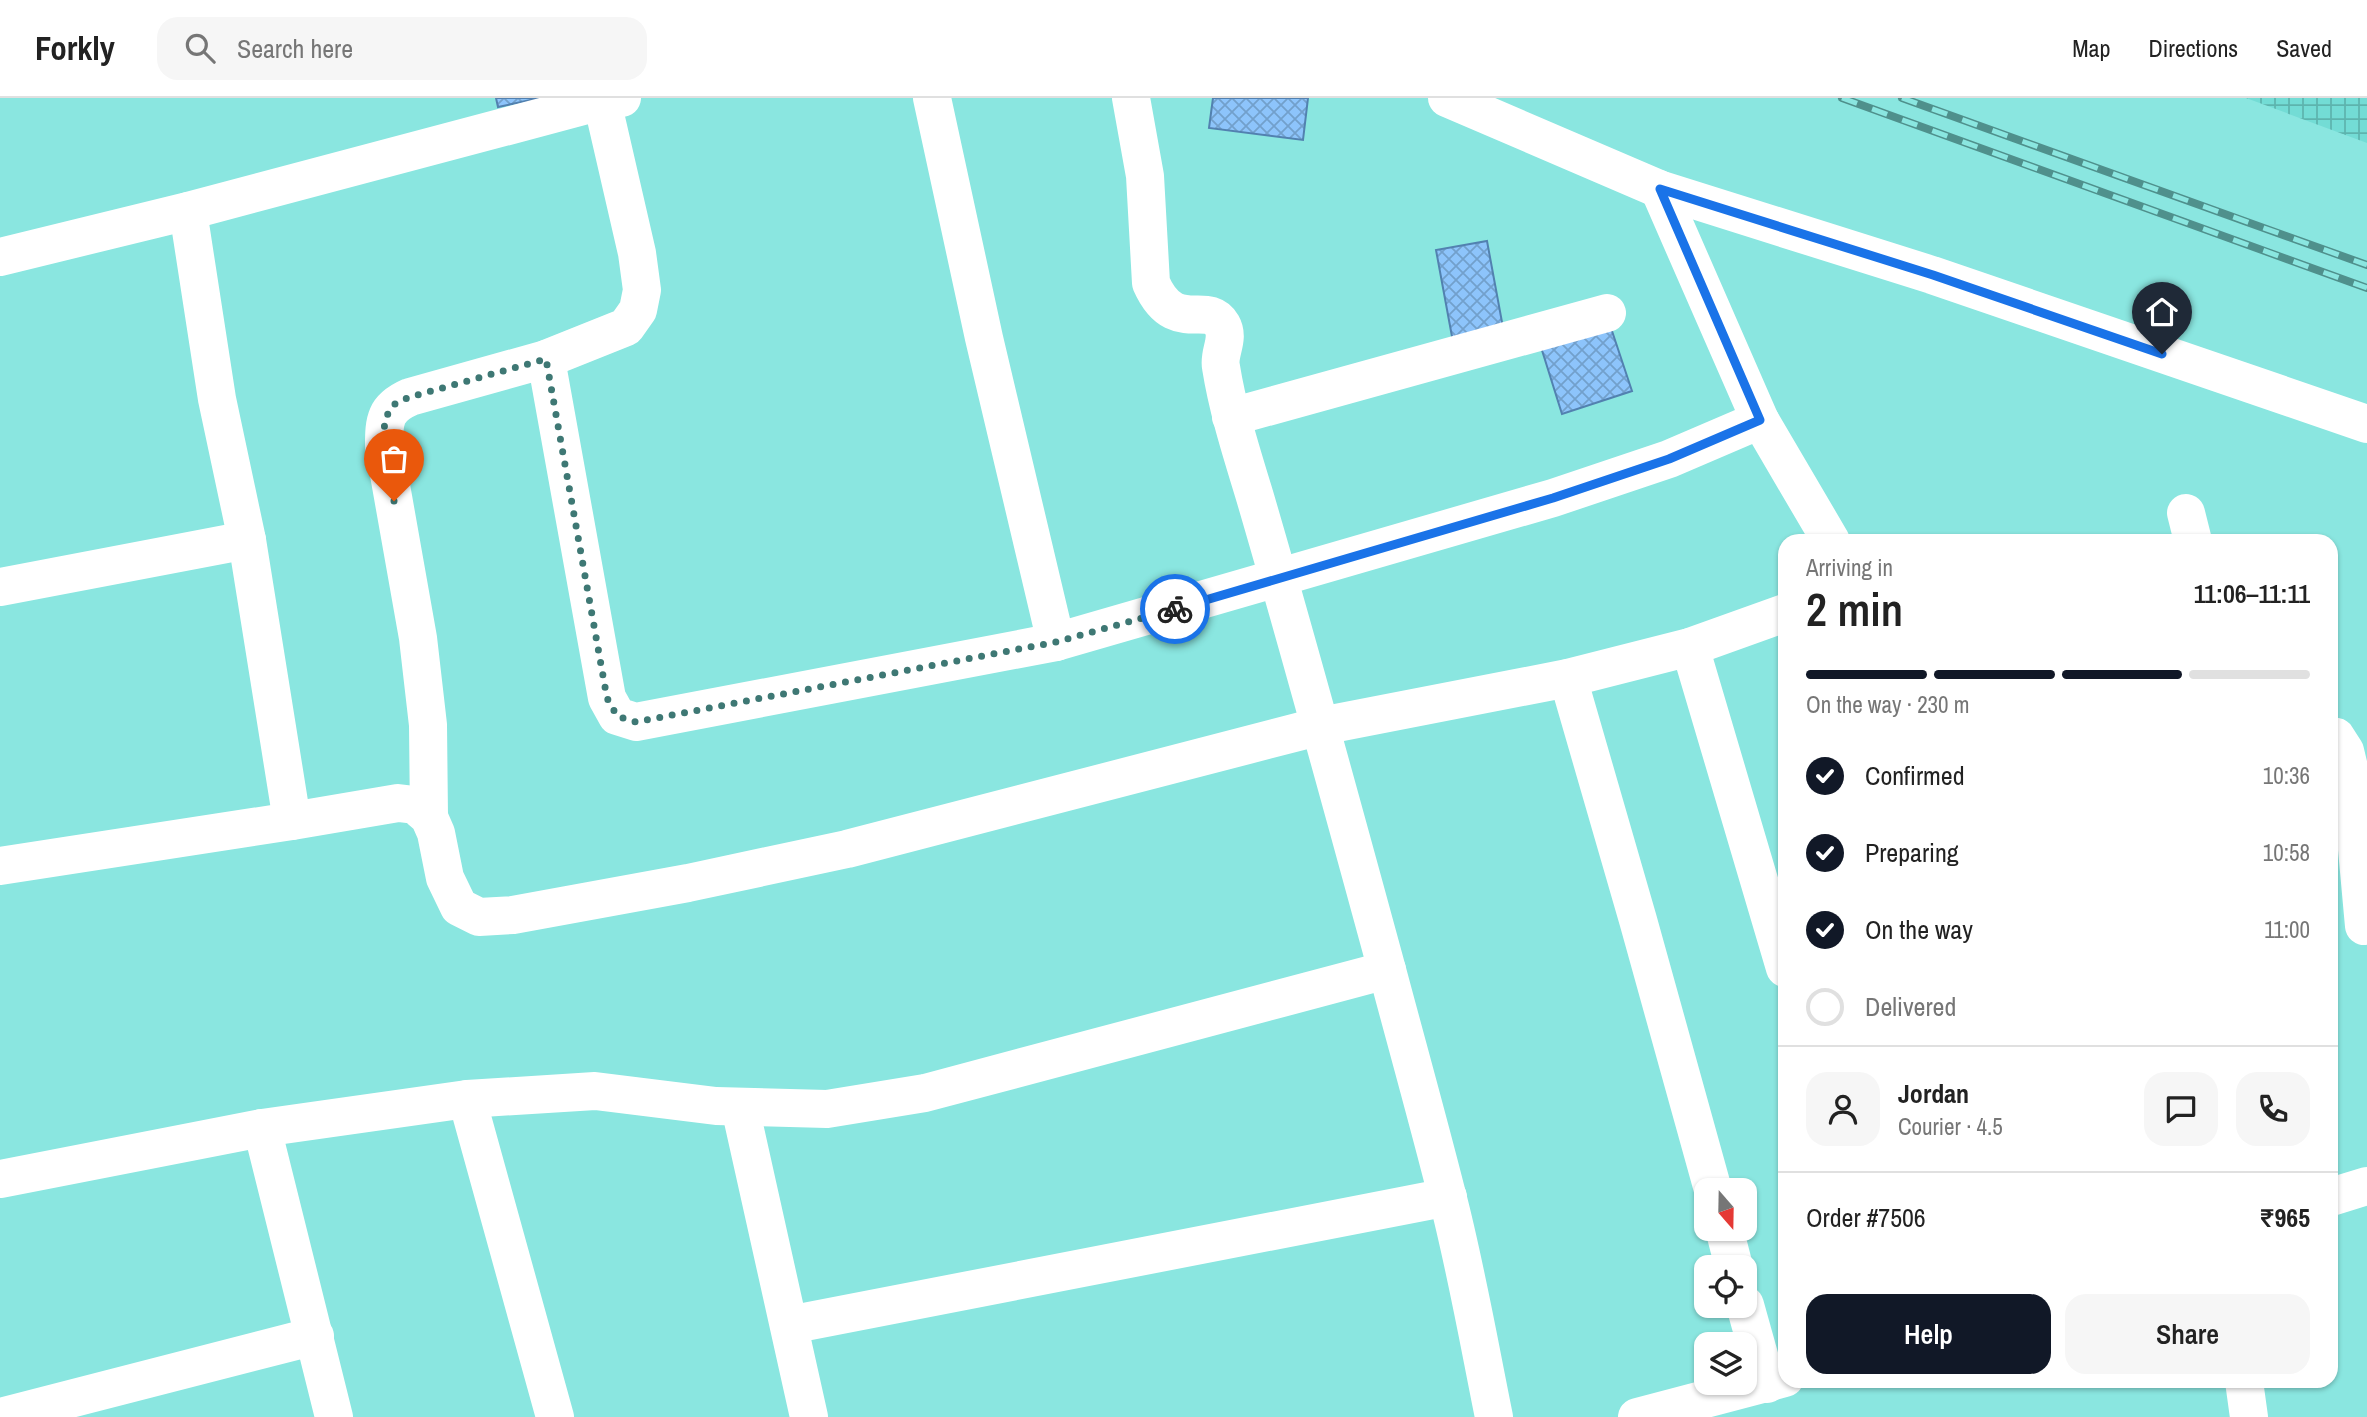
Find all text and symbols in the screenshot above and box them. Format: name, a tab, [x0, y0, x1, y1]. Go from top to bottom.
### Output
search box	[157, 17, 647, 80]
text: Forkly	[35, 26, 115, 70]
icon: search	[181, 29, 219, 67]
text: Search here	[237, 31, 353, 66]
text: Map	[2072, 32, 2110, 64]
text: Directions	[2148, 32, 2238, 64]
text: Saved	[2276, 32, 2332, 64]
pin	[2132, 282, 2192, 354]
icon: home	[2143, 293, 2181, 331]
pin	[364, 429, 424, 501]
icon: bag	[375, 440, 413, 478]
text: Arriving in	[1806, 552, 1893, 583]
courier	[1140, 574, 1210, 644]
text: 11:06–11:11	[2194, 576, 2310, 611]
text: 2 min	[1806, 578, 1903, 640]
icon: bike	[1156, 590, 1194, 628]
text: On the way · 230 m	[1806, 689, 1970, 720]
icon: check	[1806, 757, 1844, 795]
text: Confirmed	[1865, 758, 1965, 793]
text: 10:36	[2263, 760, 2310, 791]
icon: check	[1806, 834, 1844, 872]
text: Preparing	[1865, 835, 1959, 870]
text: 10:58	[2263, 837, 2310, 868]
icon: check	[1806, 911, 1844, 949]
text: On the way	[1865, 912, 1973, 947]
text: 11:00	[2264, 914, 2310, 945]
text: Delivered	[1865, 989, 1956, 1024]
button: person	[1806, 1072, 1880, 1146]
button: chat	[2144, 1072, 2218, 1146]
button: phone	[2236, 1072, 2310, 1146]
text: Jordan	[1898, 1076, 1969, 1111]
text: Courier · 4.5	[1898, 1111, 2003, 1142]
north arrow	[1694, 1178, 1757, 1241]
map controls	[1694, 1178, 1757, 1395]
text: Order #7506	[1806, 1200, 1926, 1235]
text: ₹965	[2259, 1200, 2310, 1235]
button: locate	[1694, 1255, 1757, 1318]
button: Help	[1806, 1294, 2051, 1374]
button: Share	[2065, 1294, 2310, 1374]
button: layers	[1694, 1332, 1757, 1395]

